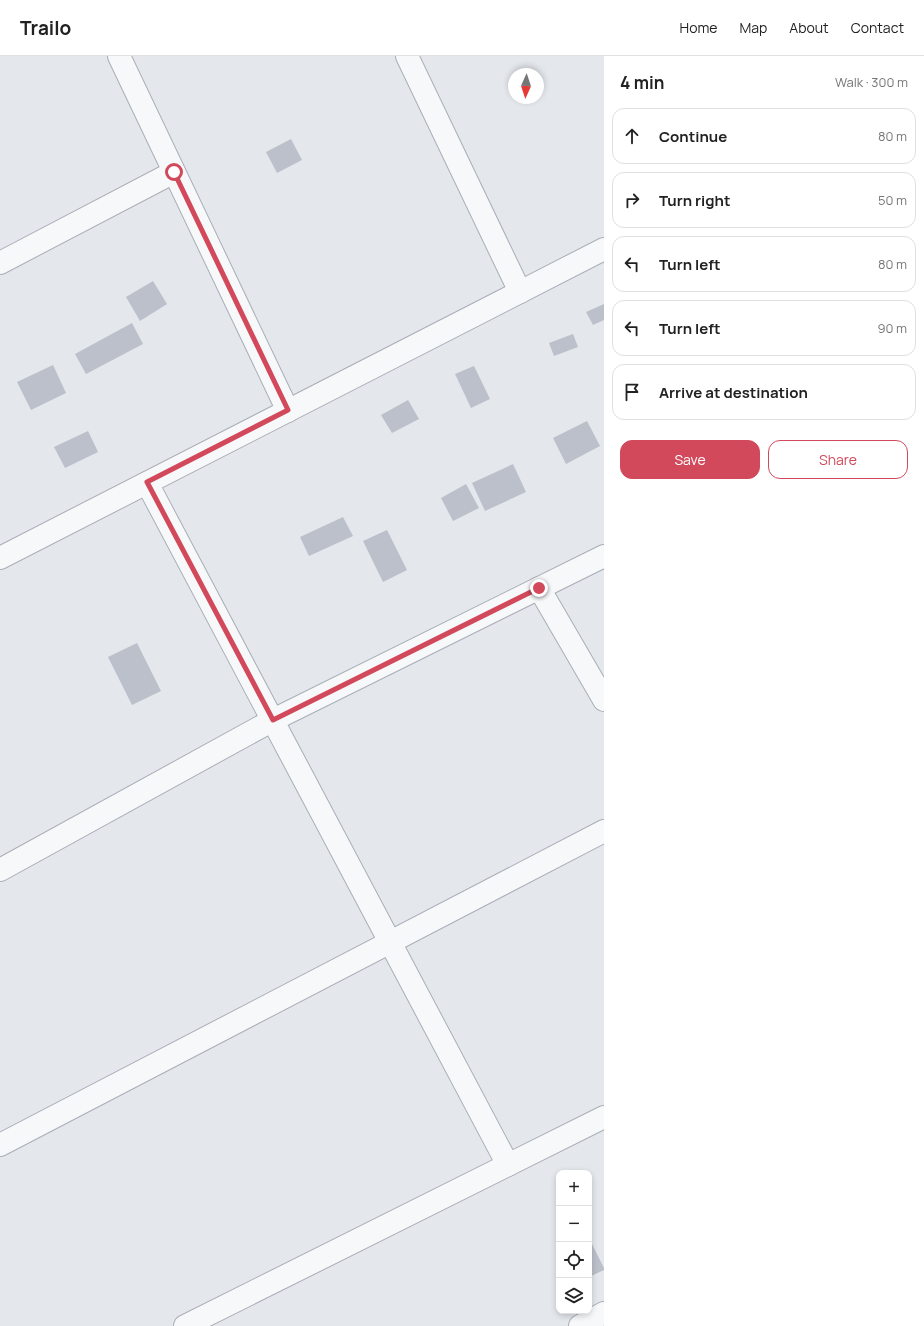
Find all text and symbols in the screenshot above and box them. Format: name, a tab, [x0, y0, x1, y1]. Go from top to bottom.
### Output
text: Trailo	[20, 15, 71, 41]
text: Home	[680, 18, 717, 37]
text: Map	[739, 18, 767, 37]
text: About	[789, 18, 829, 37]
text: Contact	[851, 18, 904, 37]
north arrow	[508, 68, 544, 104]
text: 4 min	[620, 71, 664, 94]
text: Walk · 300 m	[835, 73, 908, 91]
icon: ahead	[621, 125, 643, 147]
text: Continue	[659, 126, 727, 147]
text: 80 m	[878, 127, 907, 145]
route start	[165, 163, 183, 181]
icon: right	[621, 189, 643, 211]
text: Turn right	[659, 190, 730, 211]
text: 50 m	[878, 191, 907, 209]
icon: left	[621, 253, 643, 275]
text: Turn left	[659, 254, 721, 275]
text: 80 m	[878, 255, 907, 273]
icon: left	[621, 317, 643, 339]
text: Turn left	[659, 318, 721, 339]
text: 90 m	[877, 319, 907, 337]
icon: arrive	[621, 381, 643, 403]
text: Arrive at destination	[659, 382, 808, 403]
button: Save	[620, 440, 760, 479]
button: Share	[768, 440, 908, 479]
route end	[530, 579, 548, 597]
map controls	[556, 1170, 592, 1314]
button: +	[556, 1170, 592, 1206]
button: −	[556, 1206, 592, 1242]
button: locate	[556, 1242, 592, 1278]
button: layers	[556, 1278, 592, 1314]

